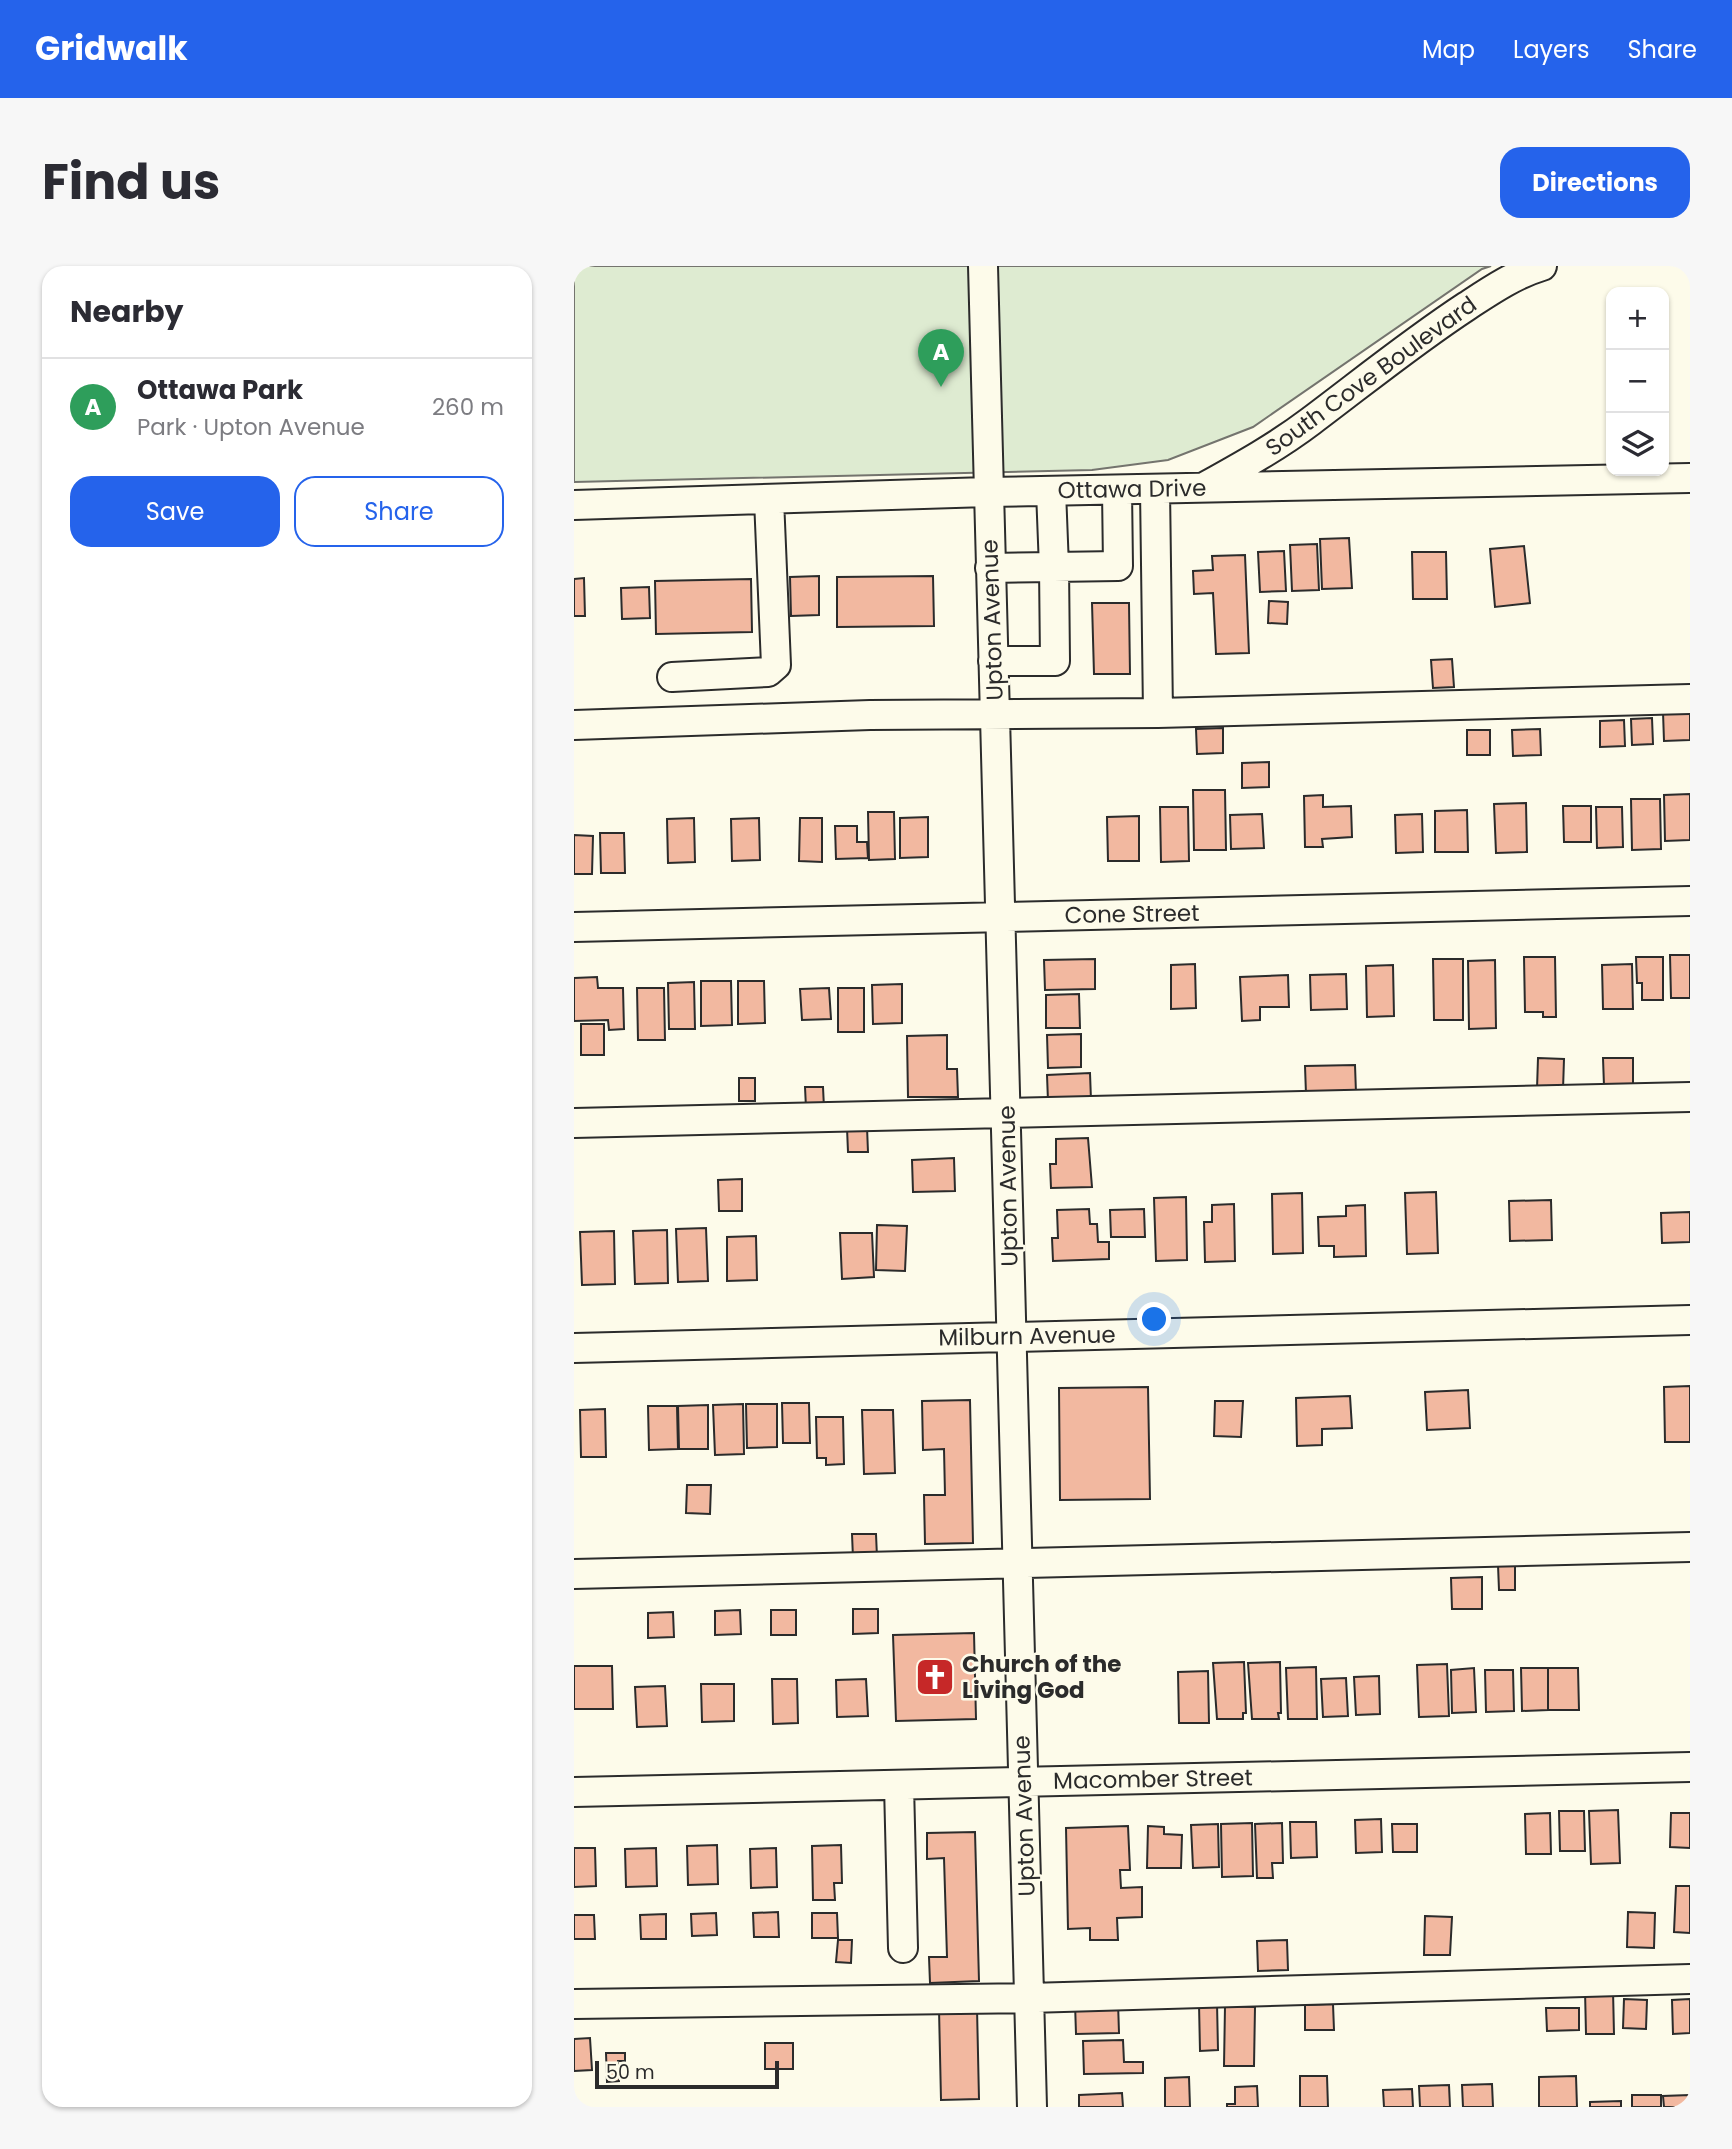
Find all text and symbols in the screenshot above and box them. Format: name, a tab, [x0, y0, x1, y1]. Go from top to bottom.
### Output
text: Gridwalk	[35, 25, 188, 72]
text: Map	[1422, 33, 1475, 66]
text: Layers	[1513, 33, 1589, 66]
text: Share	[1627, 33, 1697, 66]
button: Directions	[1500, 147, 1690, 218]
text: Find us	[42, 148, 220, 216]
map controls	[1606, 287, 1669, 476]
button: +	[1606, 287, 1669, 350]
street label: South Cove Boulevard	[1259, 288, 1483, 464]
text: Nearby	[70, 290, 184, 333]
pin: A	[918, 329, 964, 387]
button: −	[1606, 350, 1669, 413]
text: Ottawa Park	[137, 372, 303, 408]
text: A	[85, 391, 101, 423]
text: 260 m	[432, 391, 504, 423]
text: Park · Upton Avenue	[137, 411, 365, 443]
button: layers	[1606, 413, 1669, 476]
street label: Ottawa Drive	[1057, 472, 1207, 506]
button: Save	[70, 476, 280, 547]
button: Share	[294, 476, 504, 547]
street label: Upton Avenue	[973, 539, 1011, 701]
street label: Cone Street	[1064, 897, 1200, 931]
street label: Upton Avenue	[991, 1105, 1025, 1267]
your location	[1137, 1302, 1171, 1336]
street label: Milburn Avenue	[938, 1318, 1116, 1354]
place label: Church of the Living God	[962, 1648, 1121, 1706]
church icon: Church of the Living God	[914, 1656, 956, 1698]
street label: Upton Avenue	[1005, 1735, 1043, 1897]
street label: Macomber Street	[1053, 1761, 1253, 1797]
scale bar	[595, 2058, 779, 2090]
text: 50 m	[606, 2059, 655, 2086]

